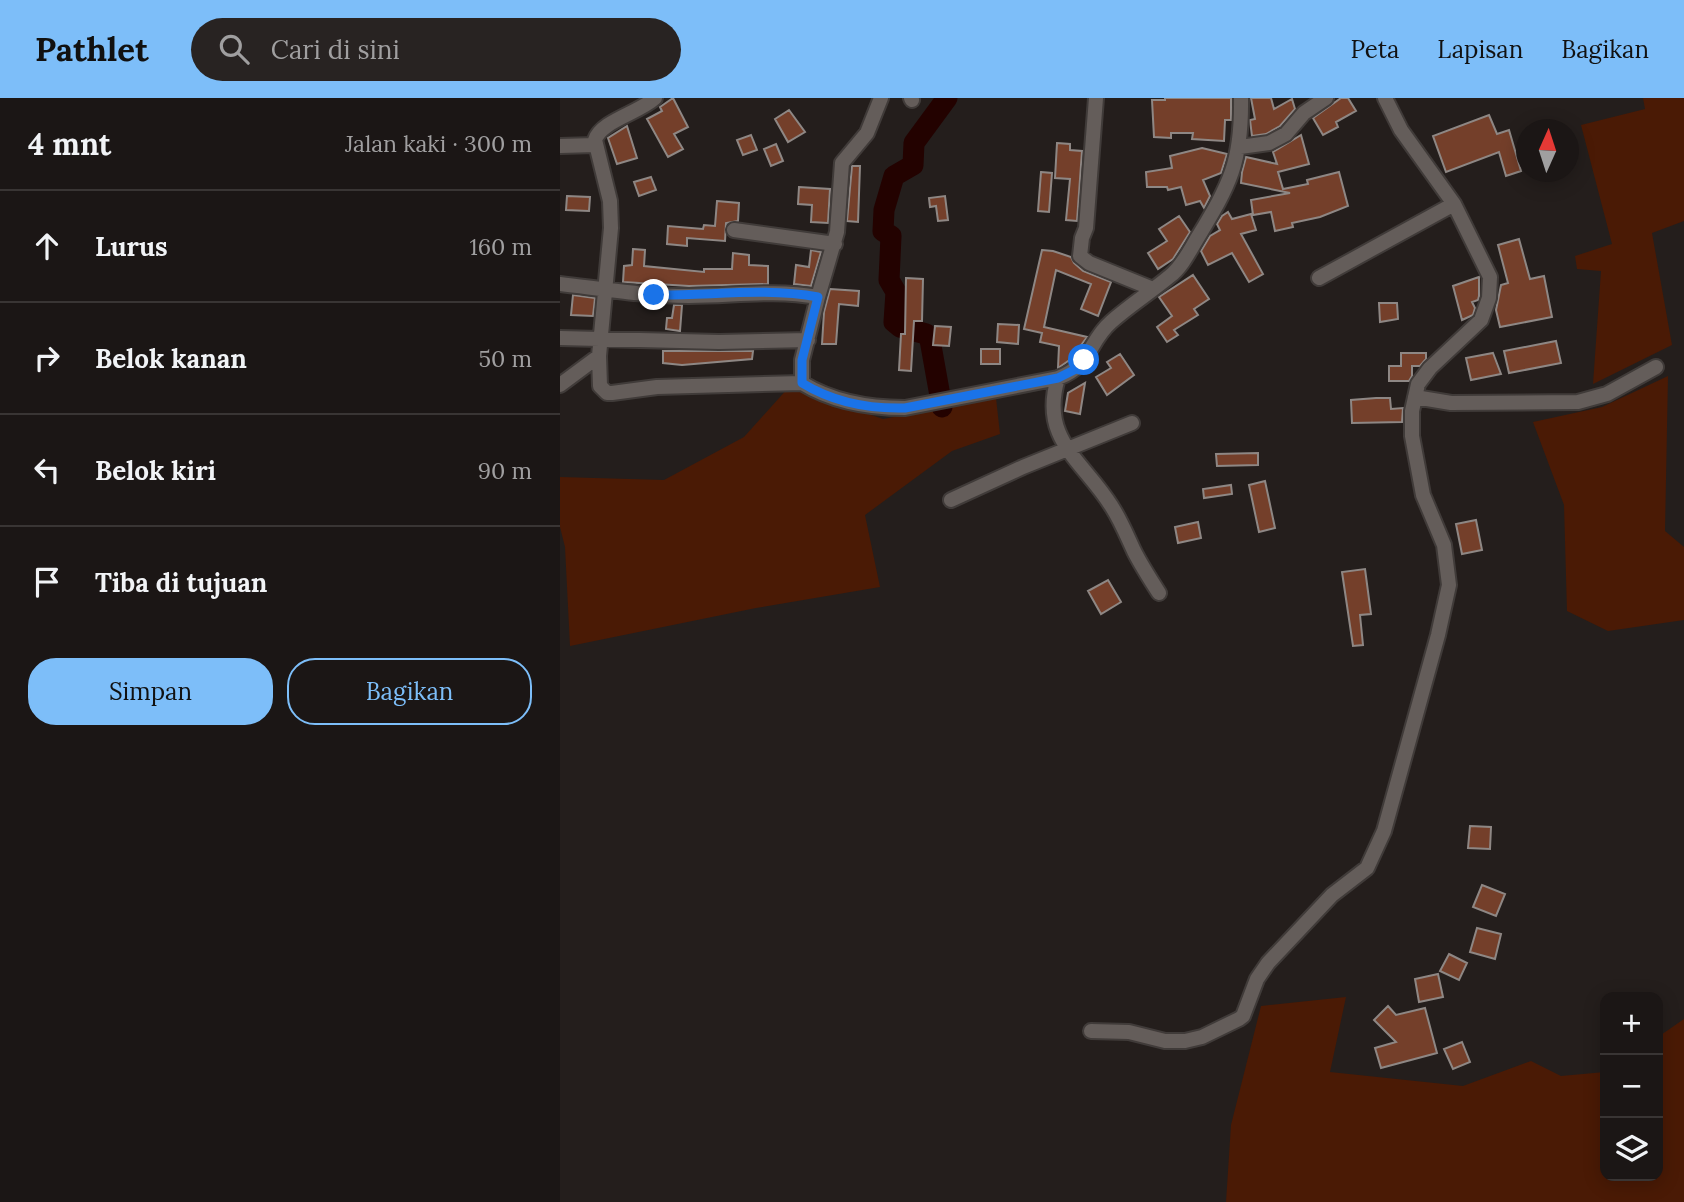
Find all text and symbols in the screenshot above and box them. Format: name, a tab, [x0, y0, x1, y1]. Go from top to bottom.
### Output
search box	[191, 18, 681, 81]
text: Pathlet	[35, 28, 149, 70]
icon: search	[215, 30, 253, 68]
text: Cari di sini	[271, 33, 400, 66]
text: Peta	[1351, 34, 1399, 65]
text: Lapisan	[1437, 34, 1523, 65]
text: Bagikan	[1561, 34, 1649, 65]
north arrow	[1516, 119, 1579, 182]
text: 4 mnt	[28, 125, 111, 163]
text: Jalan kaki · 300 m	[345, 129, 532, 158]
icon: ahead	[28, 227, 66, 265]
text: Lurus	[95, 230, 168, 263]
text: 160 m	[469, 232, 532, 261]
route end	[638, 279, 669, 310]
icon: right	[28, 339, 66, 377]
text: Belok kanan	[95, 342, 247, 375]
text: 50 m	[479, 344, 532, 373]
route start	[1068, 344, 1099, 375]
icon: left	[28, 451, 66, 489]
text: Belok kiri	[95, 454, 216, 487]
text: 90 m	[478, 456, 532, 485]
icon: arrive	[28, 563, 66, 601]
text: Tiba di tujuan	[95, 566, 267, 599]
button: Simpan	[28, 658, 273, 725]
button: Bagikan	[287, 658, 532, 725]
map controls	[1600, 992, 1663, 1181]
button: +	[1600, 992, 1663, 1055]
button: −	[1600, 1055, 1663, 1118]
button: layers	[1600, 1118, 1663, 1181]

